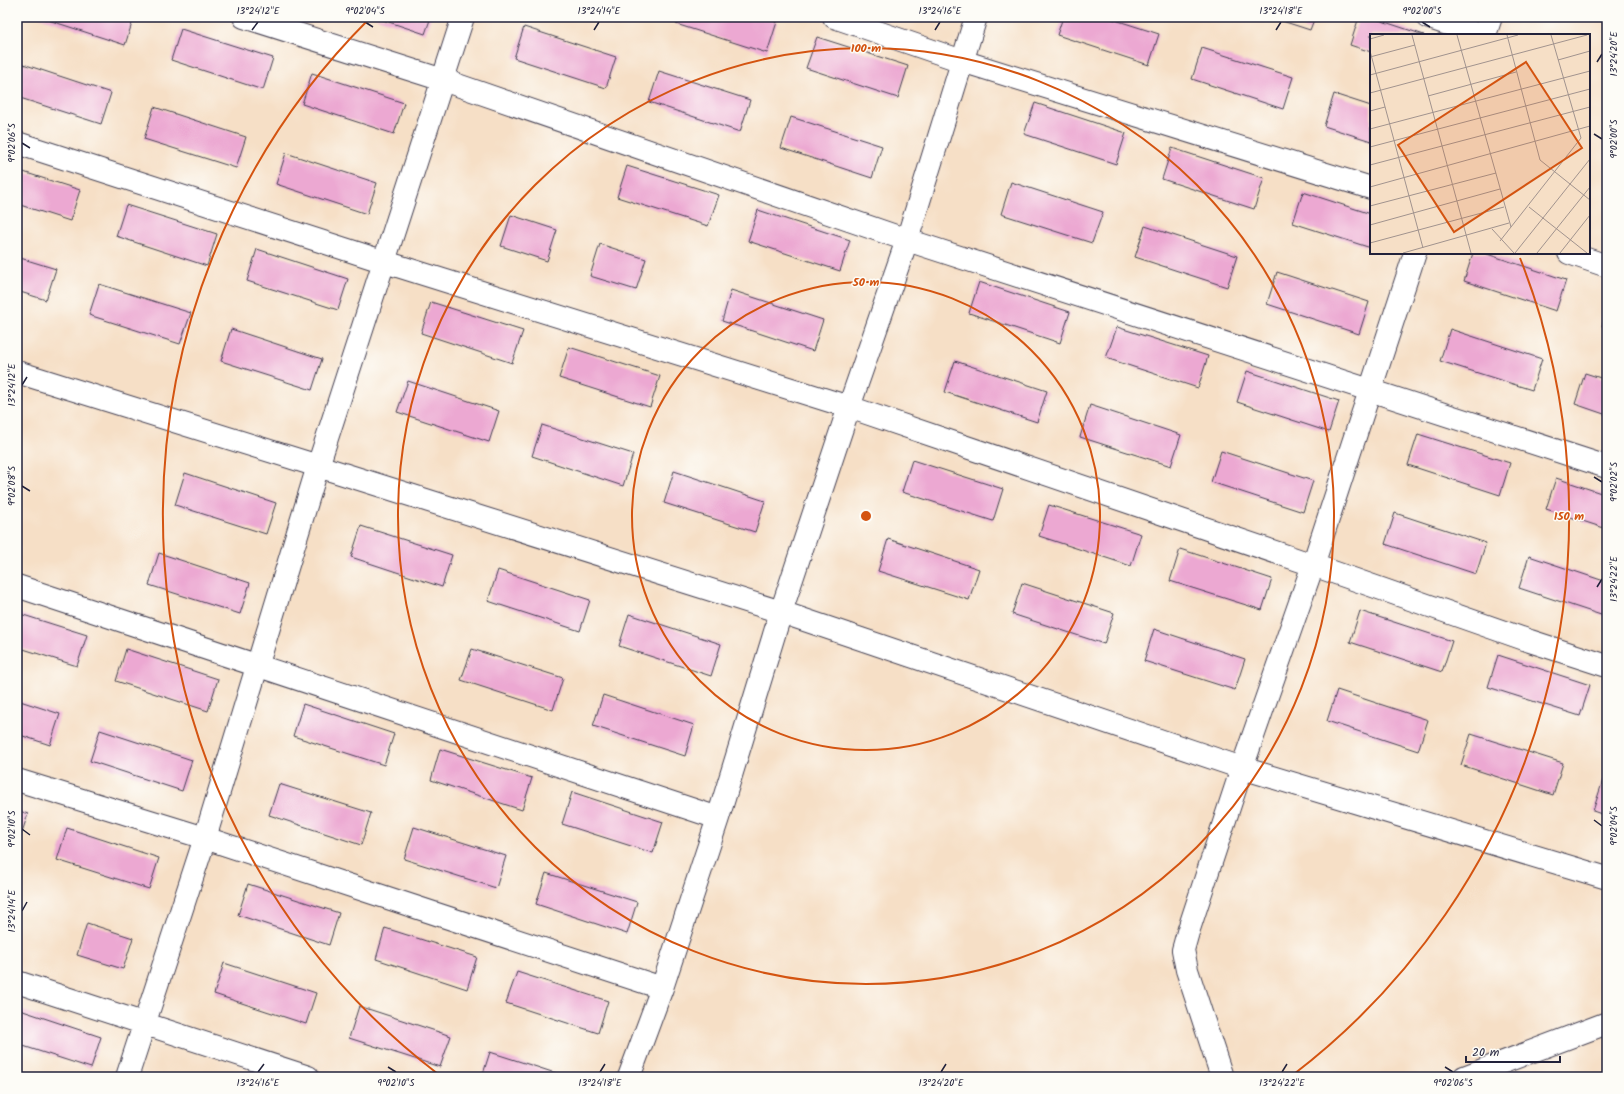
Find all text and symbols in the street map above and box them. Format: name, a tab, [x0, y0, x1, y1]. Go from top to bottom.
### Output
text: 13°24'12"E	[236, 3, 281, 19]
text: 9°02'04"S	[345, 3, 386, 19]
text: 13°24'14"E	[578, 3, 622, 19]
text: 13°24'16"E	[919, 3, 963, 19]
text: 13°24'18"E	[1259, 3, 1304, 19]
text: 9°02'00"S	[1402, 3, 1442, 19]
text: 13°24'20"E	[1606, 30, 1622, 76]
inset map	[1370, 34, 1590, 254]
text: 100 m	[851, 39, 881, 58]
text: 9°02'00"S	[1606, 119, 1622, 159]
text: 9°02'06"S	[4, 122, 20, 163]
text: 50 m	[852, 273, 880, 292]
text: 13°24'12"E	[4, 362, 20, 407]
text: 9°02'02"S	[1606, 461, 1622, 502]
text: 9°02'08"S	[4, 465, 20, 506]
text: 150 m	[1554, 507, 1584, 526]
centre of rings	[859, 509, 873, 523]
text: 13°24'22"E	[1606, 555, 1622, 602]
text: 9°02'04"S	[1606, 805, 1622, 846]
text: 9°02'10"S	[4, 810, 20, 848]
text: 13°24'14"E	[4, 888, 20, 932]
scale bar	[1466, 1038, 1560, 1064]
text: 20 m	[1472, 1043, 1500, 1062]
text: 13°24'16"E	[237, 1075, 281, 1091]
text: 9°02'10"S	[377, 1075, 415, 1091]
text: 13°24'18"E	[578, 1075, 623, 1091]
text: 13°24'20"E	[919, 1075, 965, 1091]
text: 13°24'22"E	[1259, 1075, 1306, 1091]
text: 9°02'06"S	[1433, 1075, 1474, 1091]

